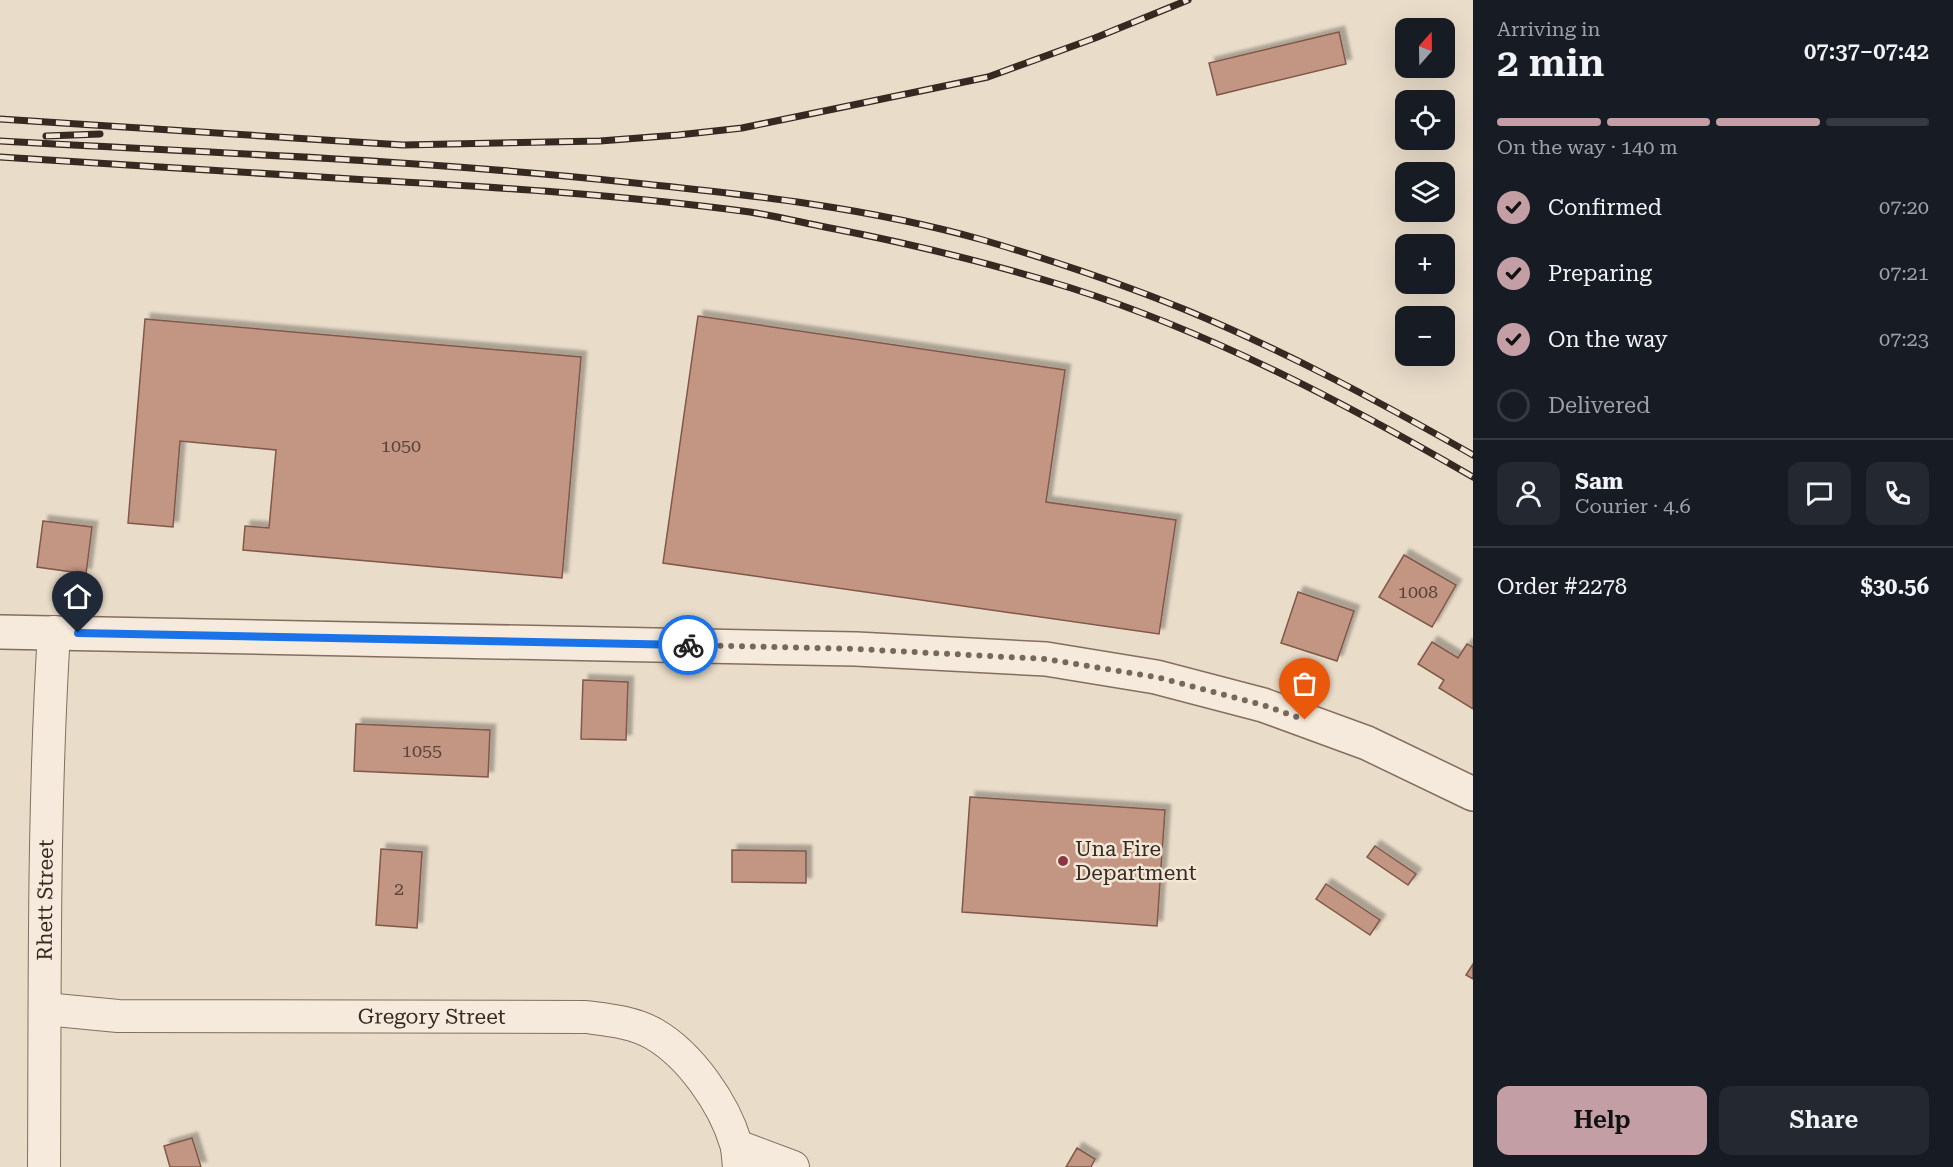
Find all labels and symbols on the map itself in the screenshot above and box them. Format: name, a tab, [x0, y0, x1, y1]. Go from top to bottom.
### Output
north arrow	[1395, 18, 1455, 78]
house number: 1050	[381, 435, 421, 456]
pin	[52, 571, 103, 633]
house number: 1008	[1398, 581, 1438, 602]
courier	[658, 615, 718, 675]
pin	[1279, 658, 1330, 720]
house number: 1055	[402, 740, 442, 761]
place label: Una Fire Department	[1075, 837, 1197, 885]
street label: Rhett Street	[33, 839, 58, 961]
marker: Una Fire Department	[1056, 854, 1070, 868]
house number: 2	[394, 878, 404, 899]
street label: Gregory Street	[358, 1005, 506, 1029]

